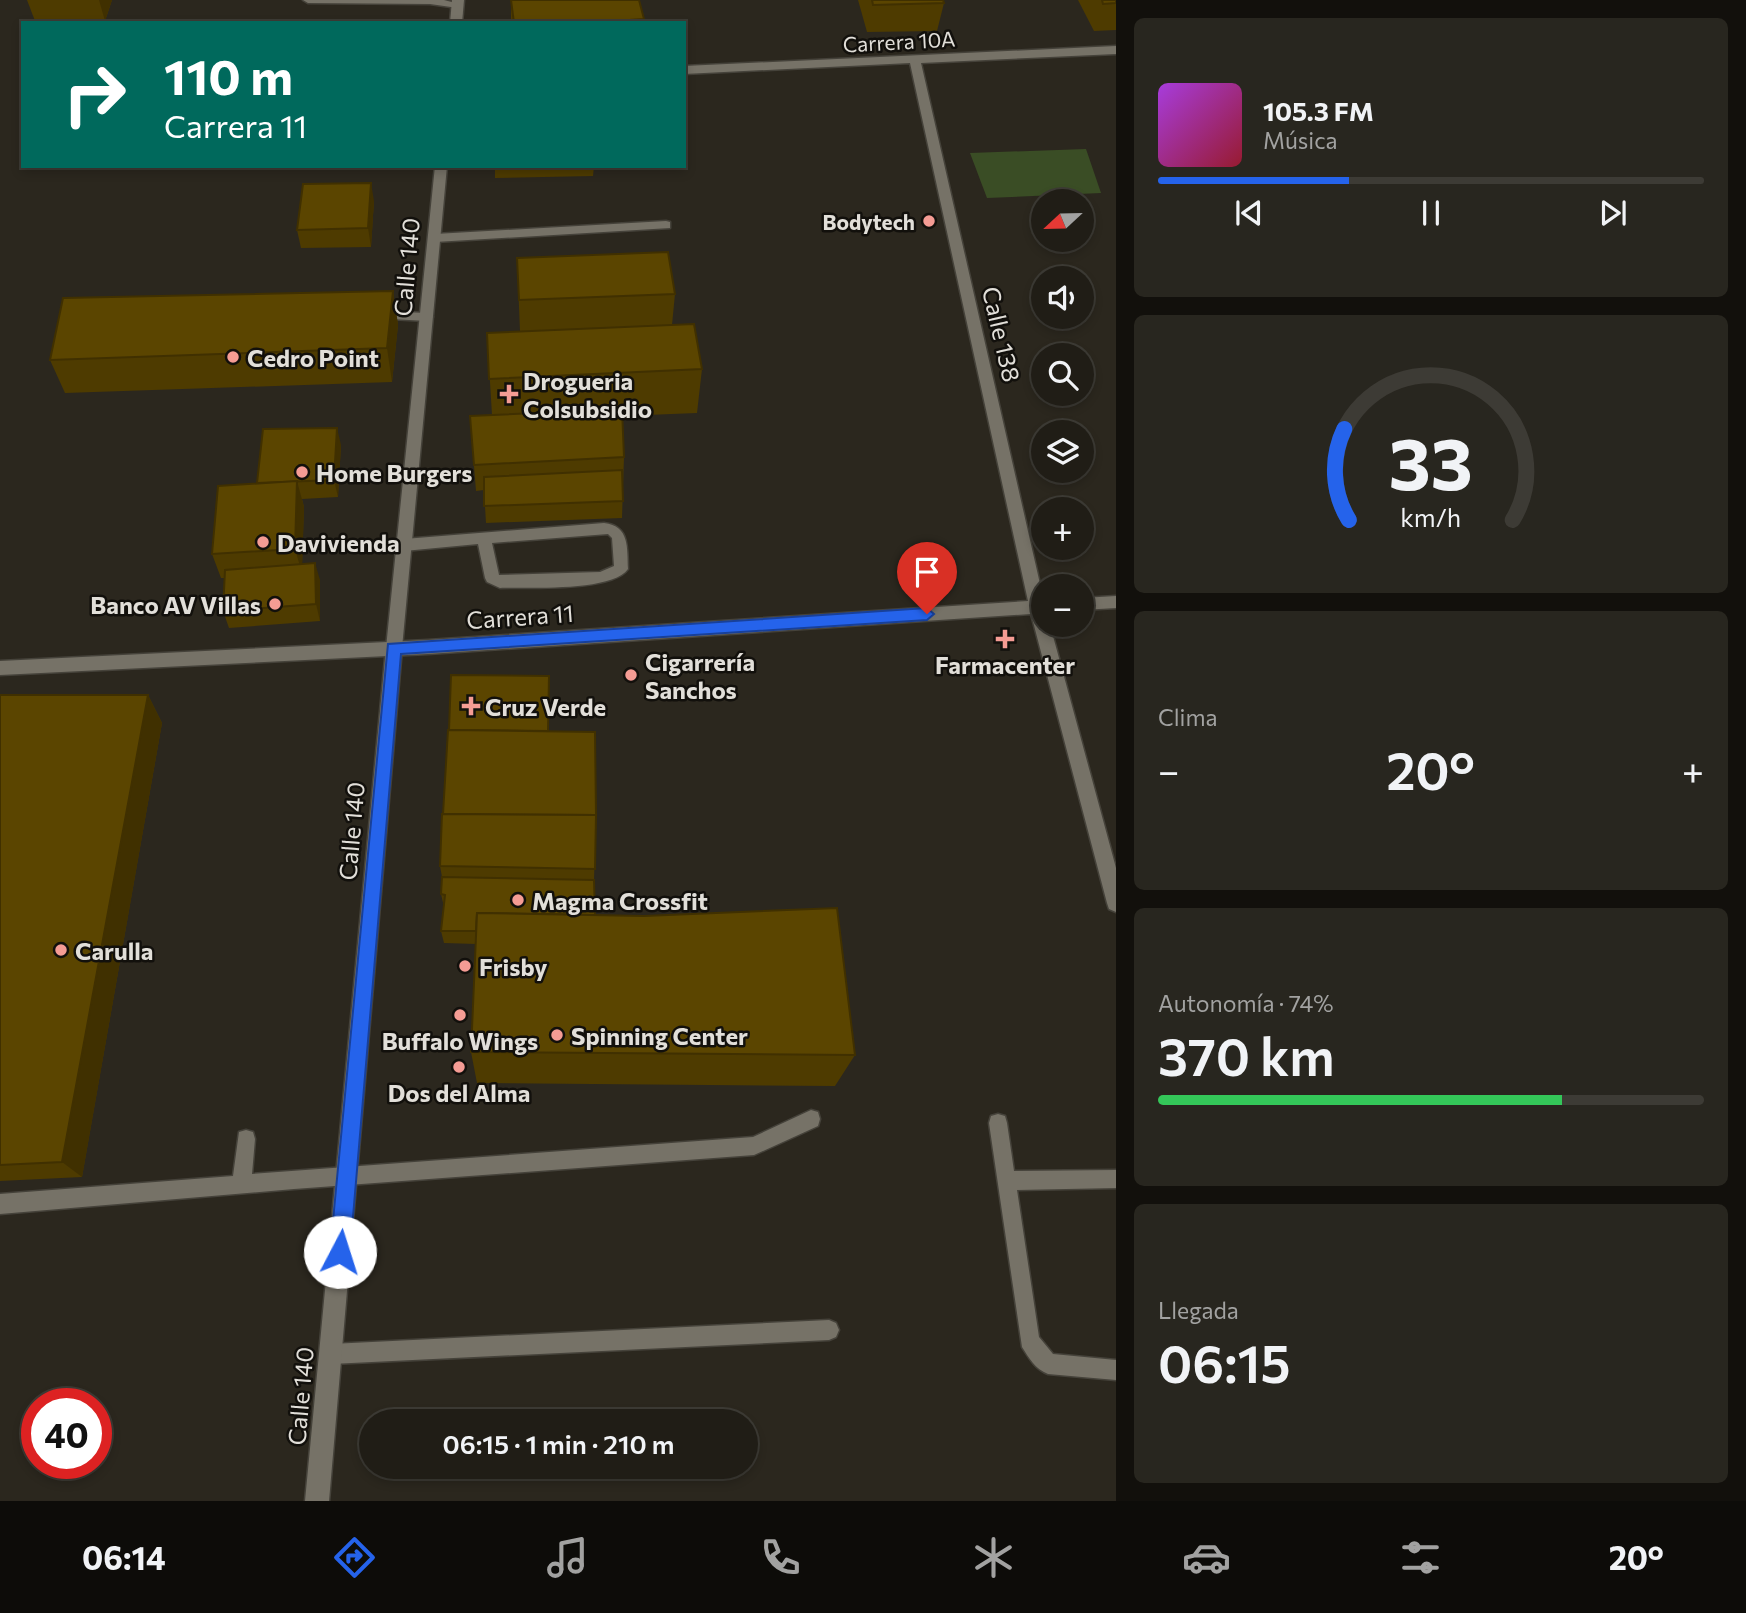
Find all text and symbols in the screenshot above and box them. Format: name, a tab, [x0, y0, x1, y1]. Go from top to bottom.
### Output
street label: Carrera 10A	[842, 26, 956, 56]
text: 110 m	[164, 45, 293, 105]
icon: right	[49, 49, 140, 140]
text: 105.3 FM	[1263, 95, 1374, 126]
text: Carrera 11	[164, 105, 307, 145]
text: Música	[1263, 126, 1338, 154]
north arrow	[1031, 189, 1094, 252]
map controls	[1031, 189, 1094, 637]
icon: previous	[1230, 194, 1268, 232]
icon: pause	[1412, 194, 1450, 232]
icon: next	[1594, 194, 1632, 232]
place label: Bodytech	[823, 209, 915, 234]
marker: Bodytech	[921, 213, 937, 229]
street label: Calle 140	[387, 217, 425, 317]
button: sound	[1031, 266, 1094, 329]
street label: Calle 138	[977, 283, 1027, 385]
place label: Cedro Point	[247, 343, 379, 372]
button: search	[1031, 343, 1094, 406]
marker: Cedro Point	[225, 349, 241, 365]
place label: Drogueria Colsubsidio	[523, 366, 652, 423]
marker: Drogueria Colsubsidio	[501, 386, 517, 402]
text: 33	[1389, 416, 1473, 505]
button: layers	[1031, 420, 1094, 483]
place label: Home Burgers	[316, 458, 472, 487]
marker: Home Burgers	[294, 464, 310, 480]
button: +	[1031, 497, 1094, 560]
text: km/h	[1401, 502, 1461, 532]
place label: Davivienda	[277, 528, 400, 557]
marker: Davivienda	[255, 534, 271, 550]
pin	[897, 542, 957, 614]
icon: arrive	[908, 553, 946, 591]
button: −	[1031, 574, 1094, 637]
place label: Banco AV Villas	[90, 590, 261, 619]
marker: Banco AV Villas	[267, 596, 283, 612]
street label: Carrera 11	[465, 598, 575, 634]
marker: Farmacenter	[997, 631, 1013, 647]
place label: Cigarrería Sanchos	[645, 647, 755, 704]
place label: Farmacenter	[935, 650, 1075, 679]
marker: Cigarrería Sanchos	[623, 667, 639, 683]
place label: Cruz Verde	[485, 692, 606, 721]
marker: Cruz Verde	[463, 698, 479, 714]
text: Clima	[1158, 703, 1218, 731]
text: 20°	[1386, 737, 1475, 801]
text: −	[1158, 746, 1180, 793]
text: +	[1682, 746, 1704, 793]
street label: Calle 140	[332, 781, 370, 881]
place label: Magma Crossfit	[532, 886, 708, 915]
marker: Magma Crossfit	[510, 892, 526, 908]
place label: Carulla	[75, 936, 153, 965]
marker: Carulla	[53, 942, 69, 958]
place label: Frisby	[479, 952, 547, 981]
marker: Frisby	[457, 958, 473, 974]
text: Autonomía · 74%	[1158, 989, 1333, 1017]
marker: Buffalo Wings	[452, 1007, 468, 1023]
place label: Spinning Center	[571, 1021, 748, 1050]
text: 370 km	[1158, 1023, 1335, 1087]
place label: Buffalo Wings	[382, 1026, 538, 1055]
marker: Spinning Center	[549, 1027, 565, 1043]
marker: Dos del Alma	[451, 1059, 467, 1075]
place label: Dos del Alma	[388, 1078, 530, 1107]
position arrow	[303, 1215, 377, 1289]
text: Llegada	[1158, 1296, 1239, 1324]
text: 06:15	[1158, 1330, 1291, 1394]
street label: Calle 140	[281, 1346, 319, 1446]
speed limit sign: 40	[21, 1388, 112, 1479]
text: 06:15 · 1 min · 210 m	[443, 1428, 674, 1459]
icon: directions	[330, 1533, 379, 1582]
icon: music	[543, 1533, 592, 1582]
icon: phone	[756, 1533, 805, 1582]
icon: climate	[969, 1533, 1018, 1582]
icon: car	[1182, 1533, 1231, 1582]
icon: filters	[1396, 1533, 1445, 1582]
text: 06:14	[82, 1537, 166, 1577]
text: 20°	[1609, 1537, 1664, 1577]

